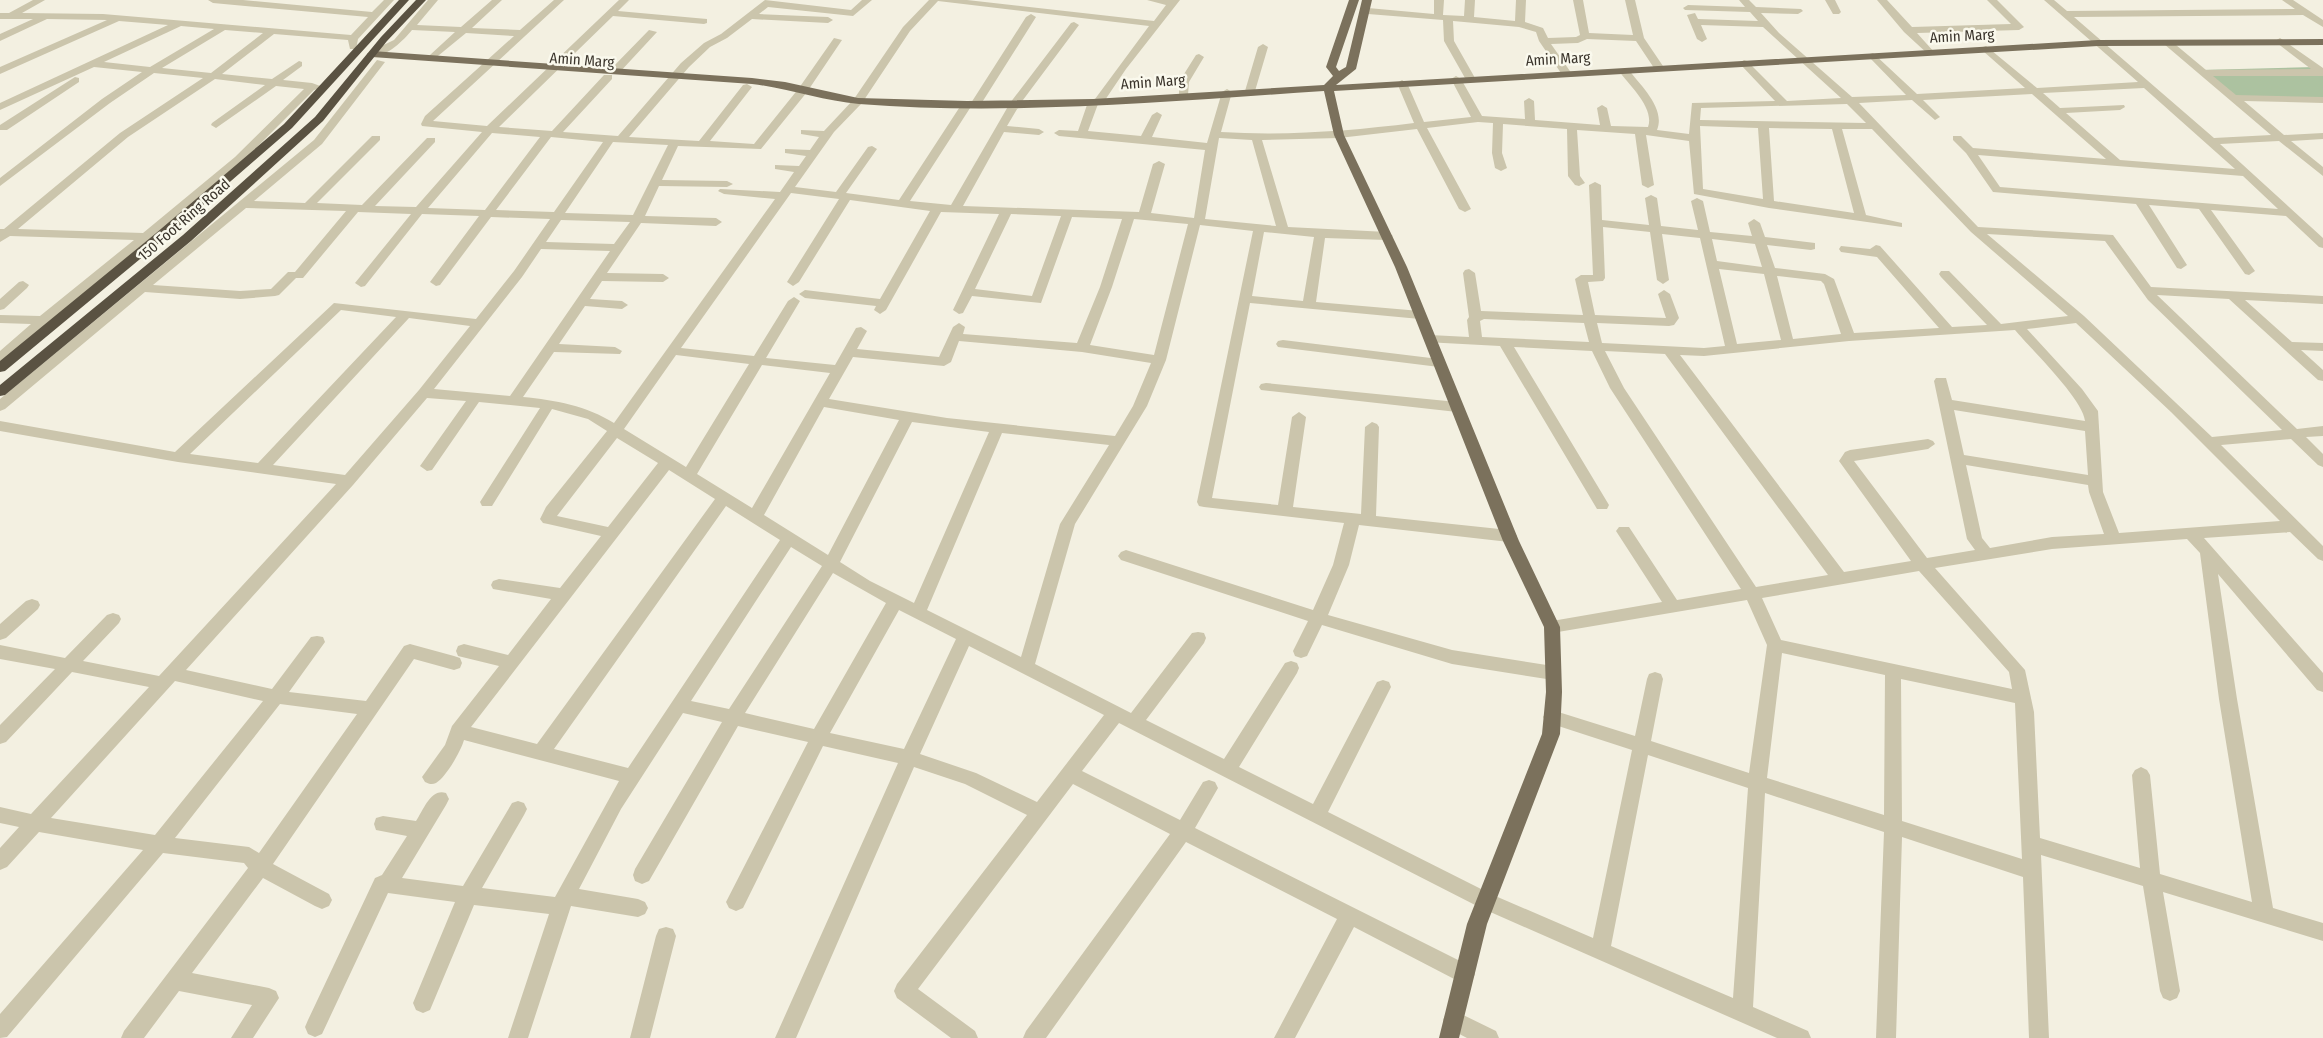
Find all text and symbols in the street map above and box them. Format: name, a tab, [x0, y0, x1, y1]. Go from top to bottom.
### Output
street label: Amin Marg	[1929, 25, 1995, 47]
street label: Amin Marg	[1525, 48, 1591, 70]
street label: Amin Marg	[549, 49, 615, 71]
street label: Amin Marg	[1120, 71, 1186, 93]
street label: 150 Foot Ring Road	[134, 175, 234, 265]

